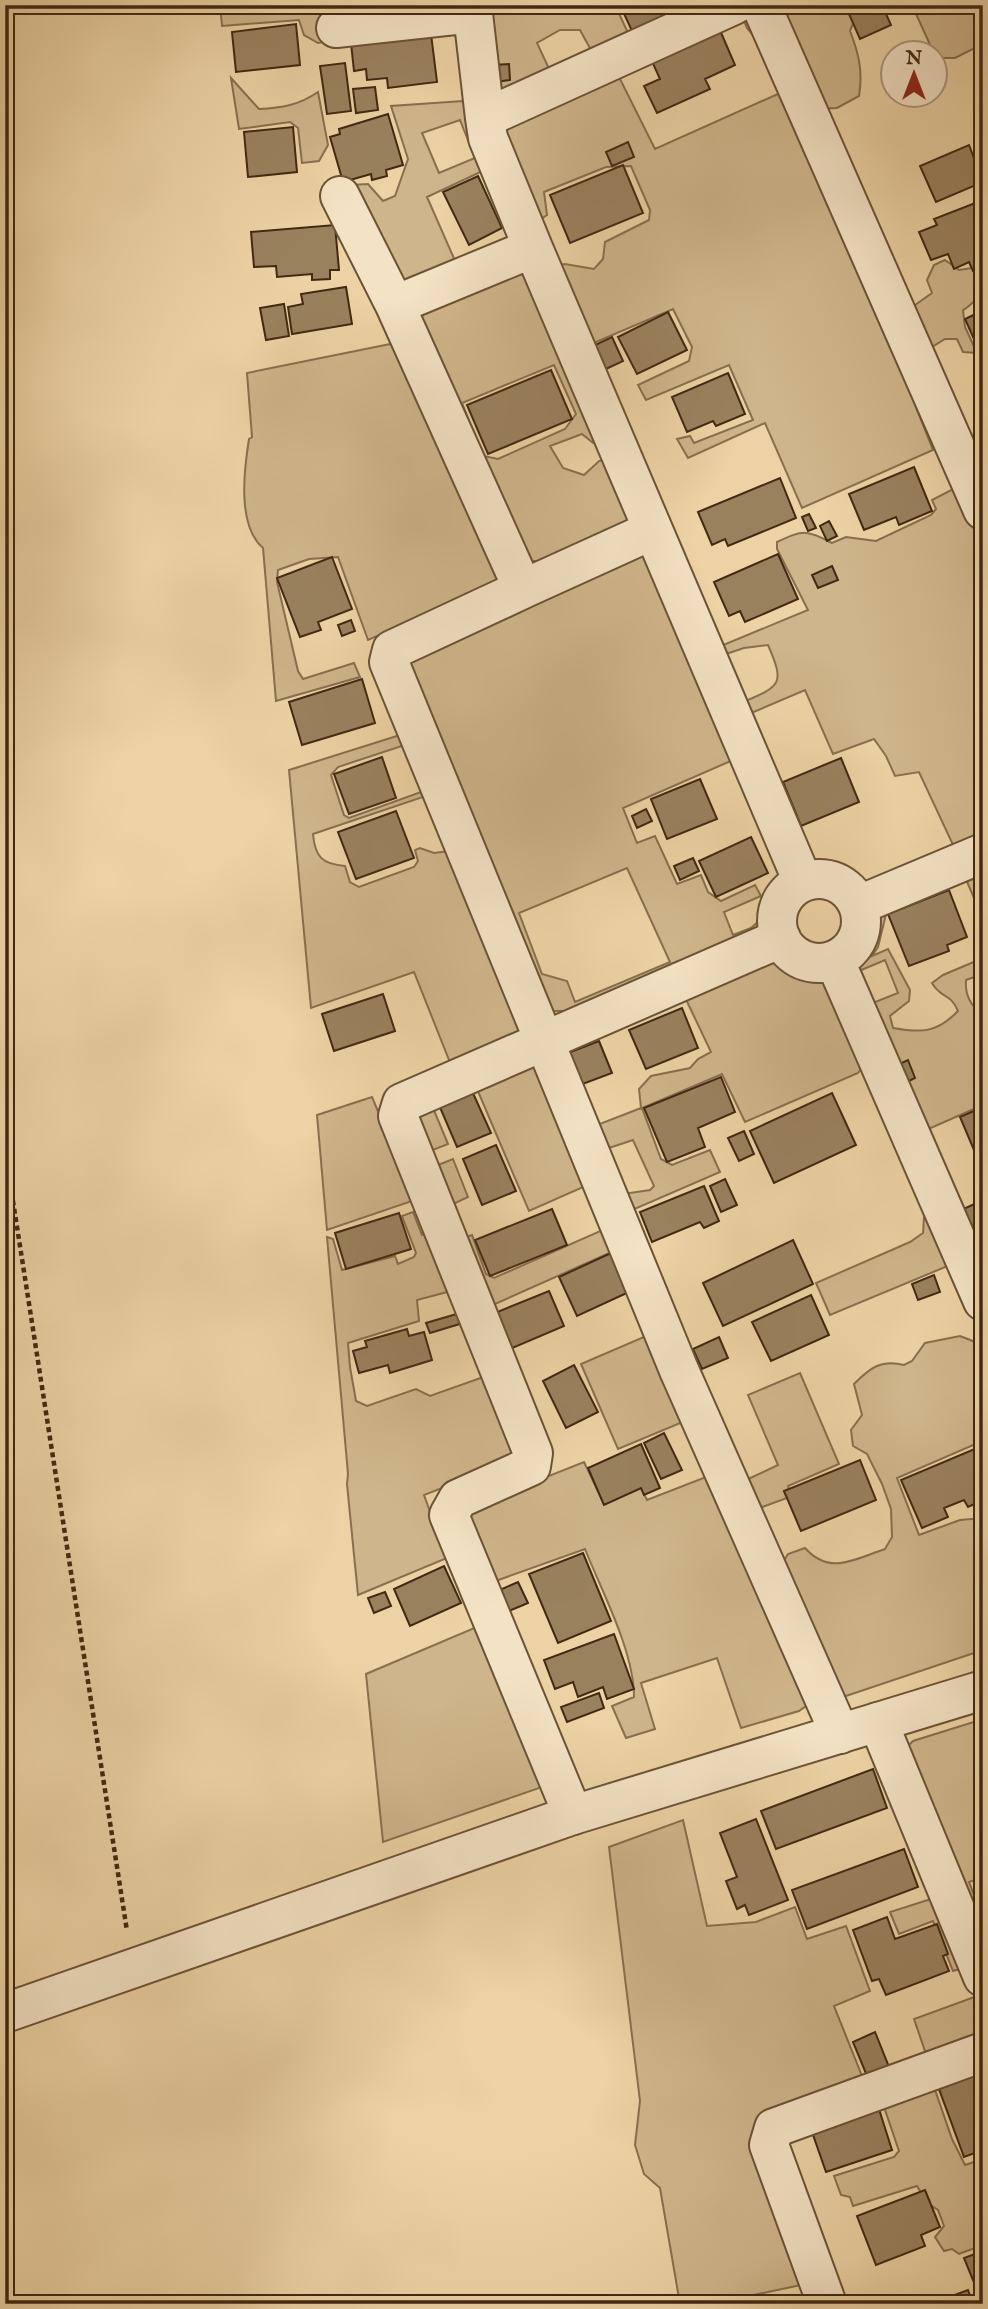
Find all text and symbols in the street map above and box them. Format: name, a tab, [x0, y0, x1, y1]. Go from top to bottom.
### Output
north arrow	[880, 38, 950, 108]
text: N	[905, 47, 923, 71]

